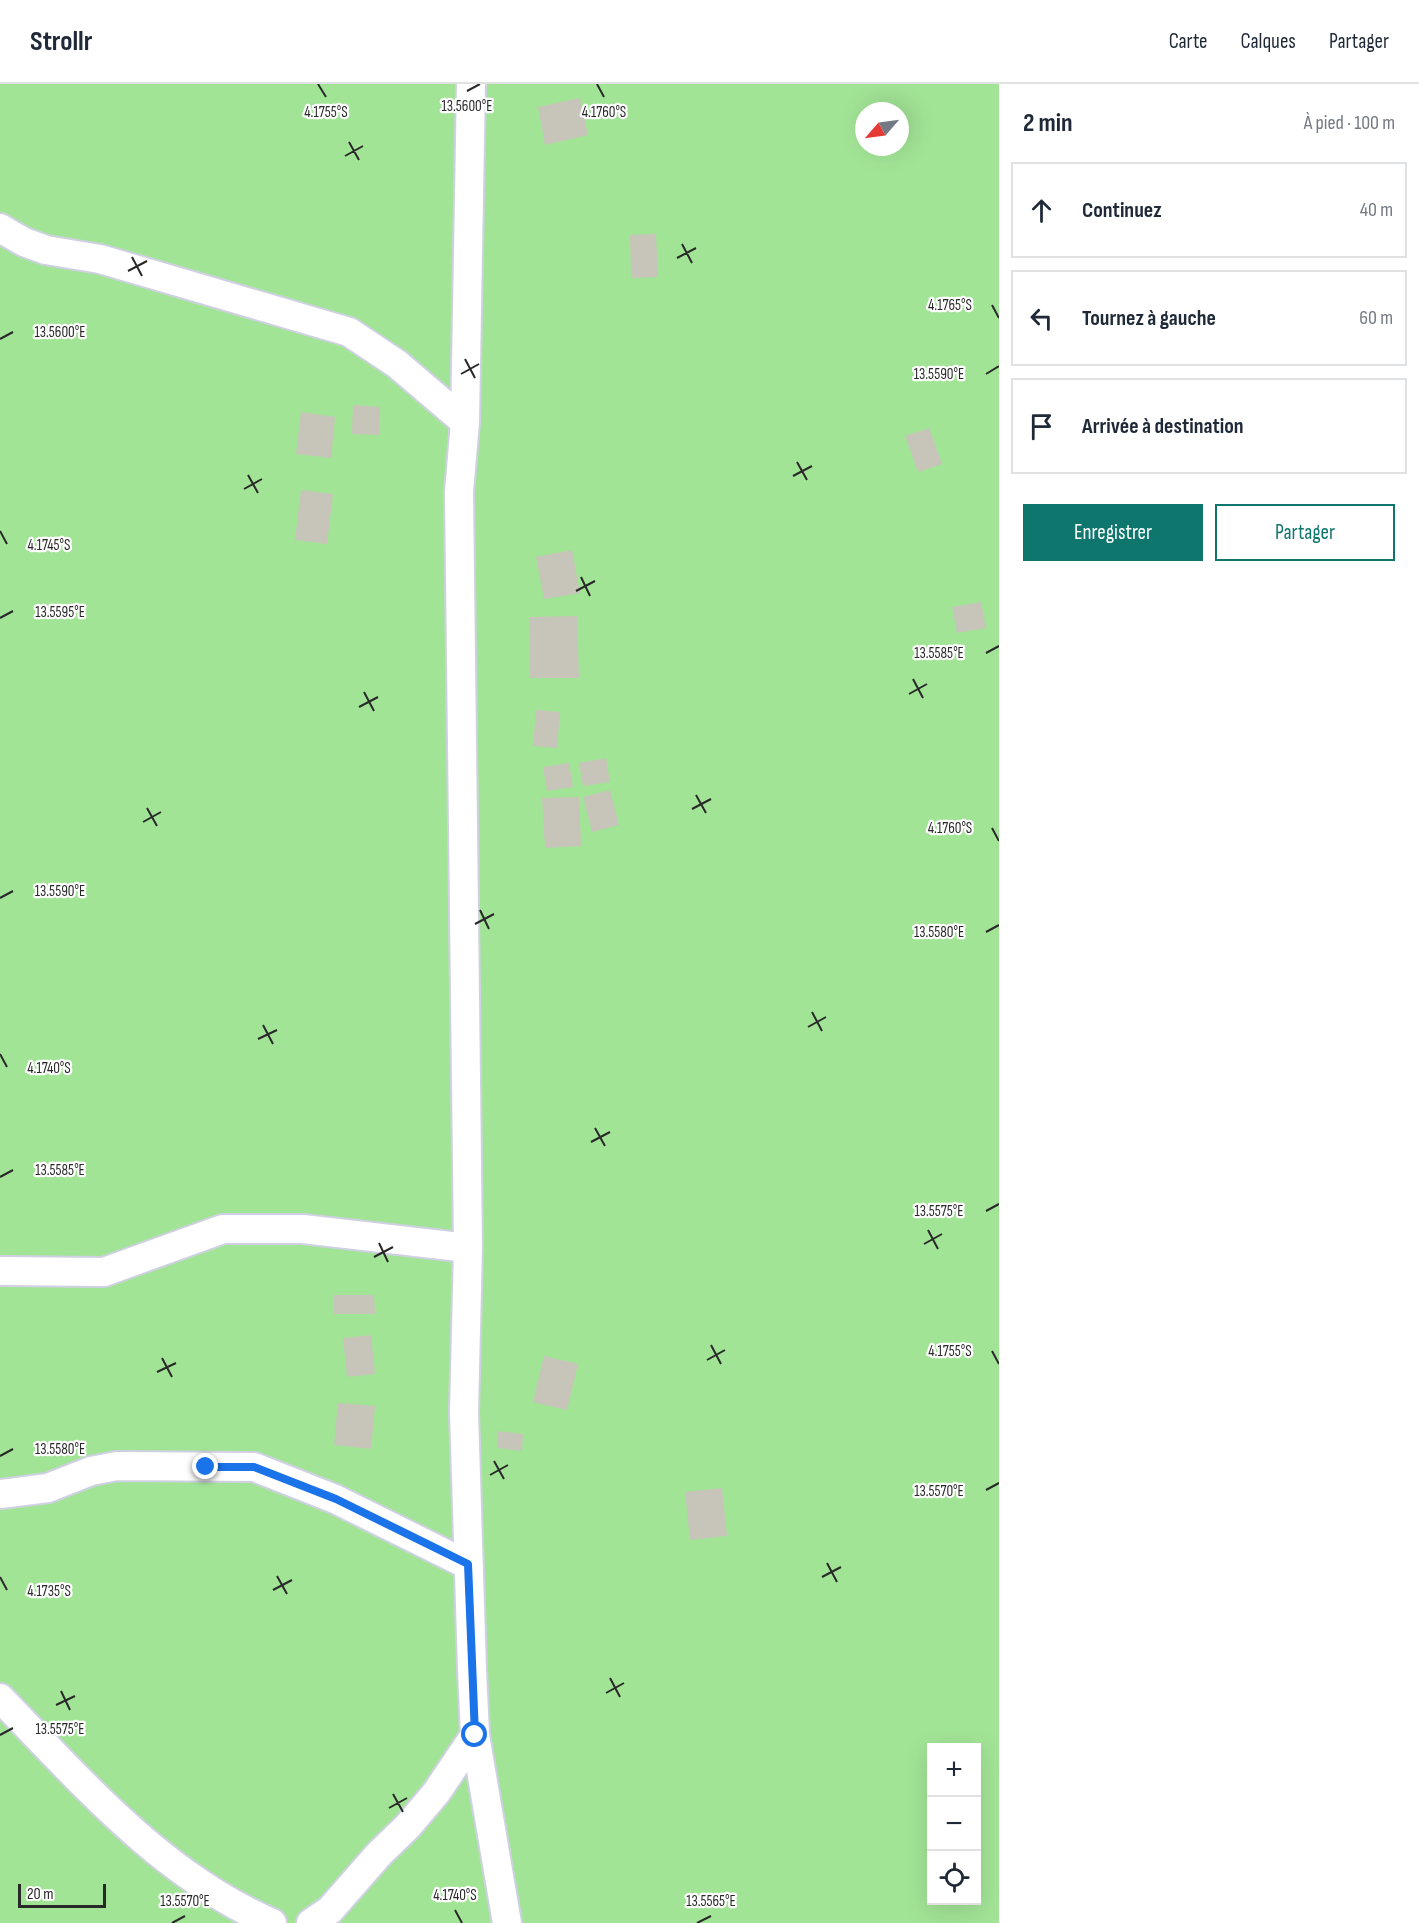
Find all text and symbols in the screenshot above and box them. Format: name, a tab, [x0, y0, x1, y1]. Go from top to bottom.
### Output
text: Strollr	[30, 25, 92, 58]
text: Carte	[1169, 29, 1208, 54]
text: Calques	[1241, 29, 1296, 54]
text: Partager	[1329, 29, 1389, 54]
text: 13.5600°E	[442, 97, 492, 116]
north arrow	[855, 102, 909, 156]
text: 4.1755°S	[304, 103, 348, 122]
text: 4.1760°S	[582, 103, 626, 122]
text: 2 min	[1023, 108, 1073, 139]
text: À pied · 100 m	[1304, 111, 1395, 135]
icon: ahead	[1025, 194, 1058, 227]
text: Continuez	[1082, 197, 1162, 224]
text: 40 m	[1360, 198, 1393, 222]
text: 4.1765°S	[928, 296, 972, 315]
icon: left	[1025, 302, 1058, 335]
text: Tournez à gauche	[1082, 305, 1216, 332]
text: 60 m	[1359, 306, 1393, 330]
text: 13.5600°E	[35, 323, 85, 342]
text: 13.5590°E	[914, 365, 964, 384]
icon: arrive	[1025, 410, 1058, 443]
text: Arrivée à destination	[1082, 413, 1244, 440]
button: Enregistrer	[1023, 504, 1203, 561]
button: Partager	[1215, 504, 1395, 561]
text: 4.1745°S	[28, 536, 70, 555]
text: 13.5595°E	[35, 603, 85, 622]
text: 13.5585°E	[914, 644, 964, 663]
text: 4.1760°S	[928, 819, 972, 838]
text: 13.5590°E	[35, 882, 85, 901]
text: 13.5580°E	[914, 923, 964, 942]
text: 4.1740°S	[27, 1059, 71, 1078]
text: 13.5585°E	[35, 1161, 85, 1180]
text: 13.5575°E	[915, 1202, 963, 1221]
text: 4.1755°S	[928, 1342, 972, 1361]
text: 13.5580°E	[35, 1440, 85, 1459]
route end	[192, 1453, 218, 1479]
text: 13.5570°E	[914, 1482, 964, 1501]
text: 4.1735°S	[27, 1582, 71, 1601]
text: 13.5575°E	[36, 1720, 84, 1739]
route start	[461, 1721, 487, 1747]
map controls	[927, 1743, 981, 1905]
button: +	[927, 1743, 981, 1797]
button: −	[927, 1797, 981, 1851]
button: locate	[927, 1851, 981, 1905]
scale bar	[18, 1881, 106, 1908]
text: 20 m	[27, 1885, 54, 1904]
text: 4.1740°S	[433, 1886, 477, 1905]
text: 13.5570°E	[160, 1892, 210, 1911]
text: 13.5565°E	[686, 1892, 736, 1911]

